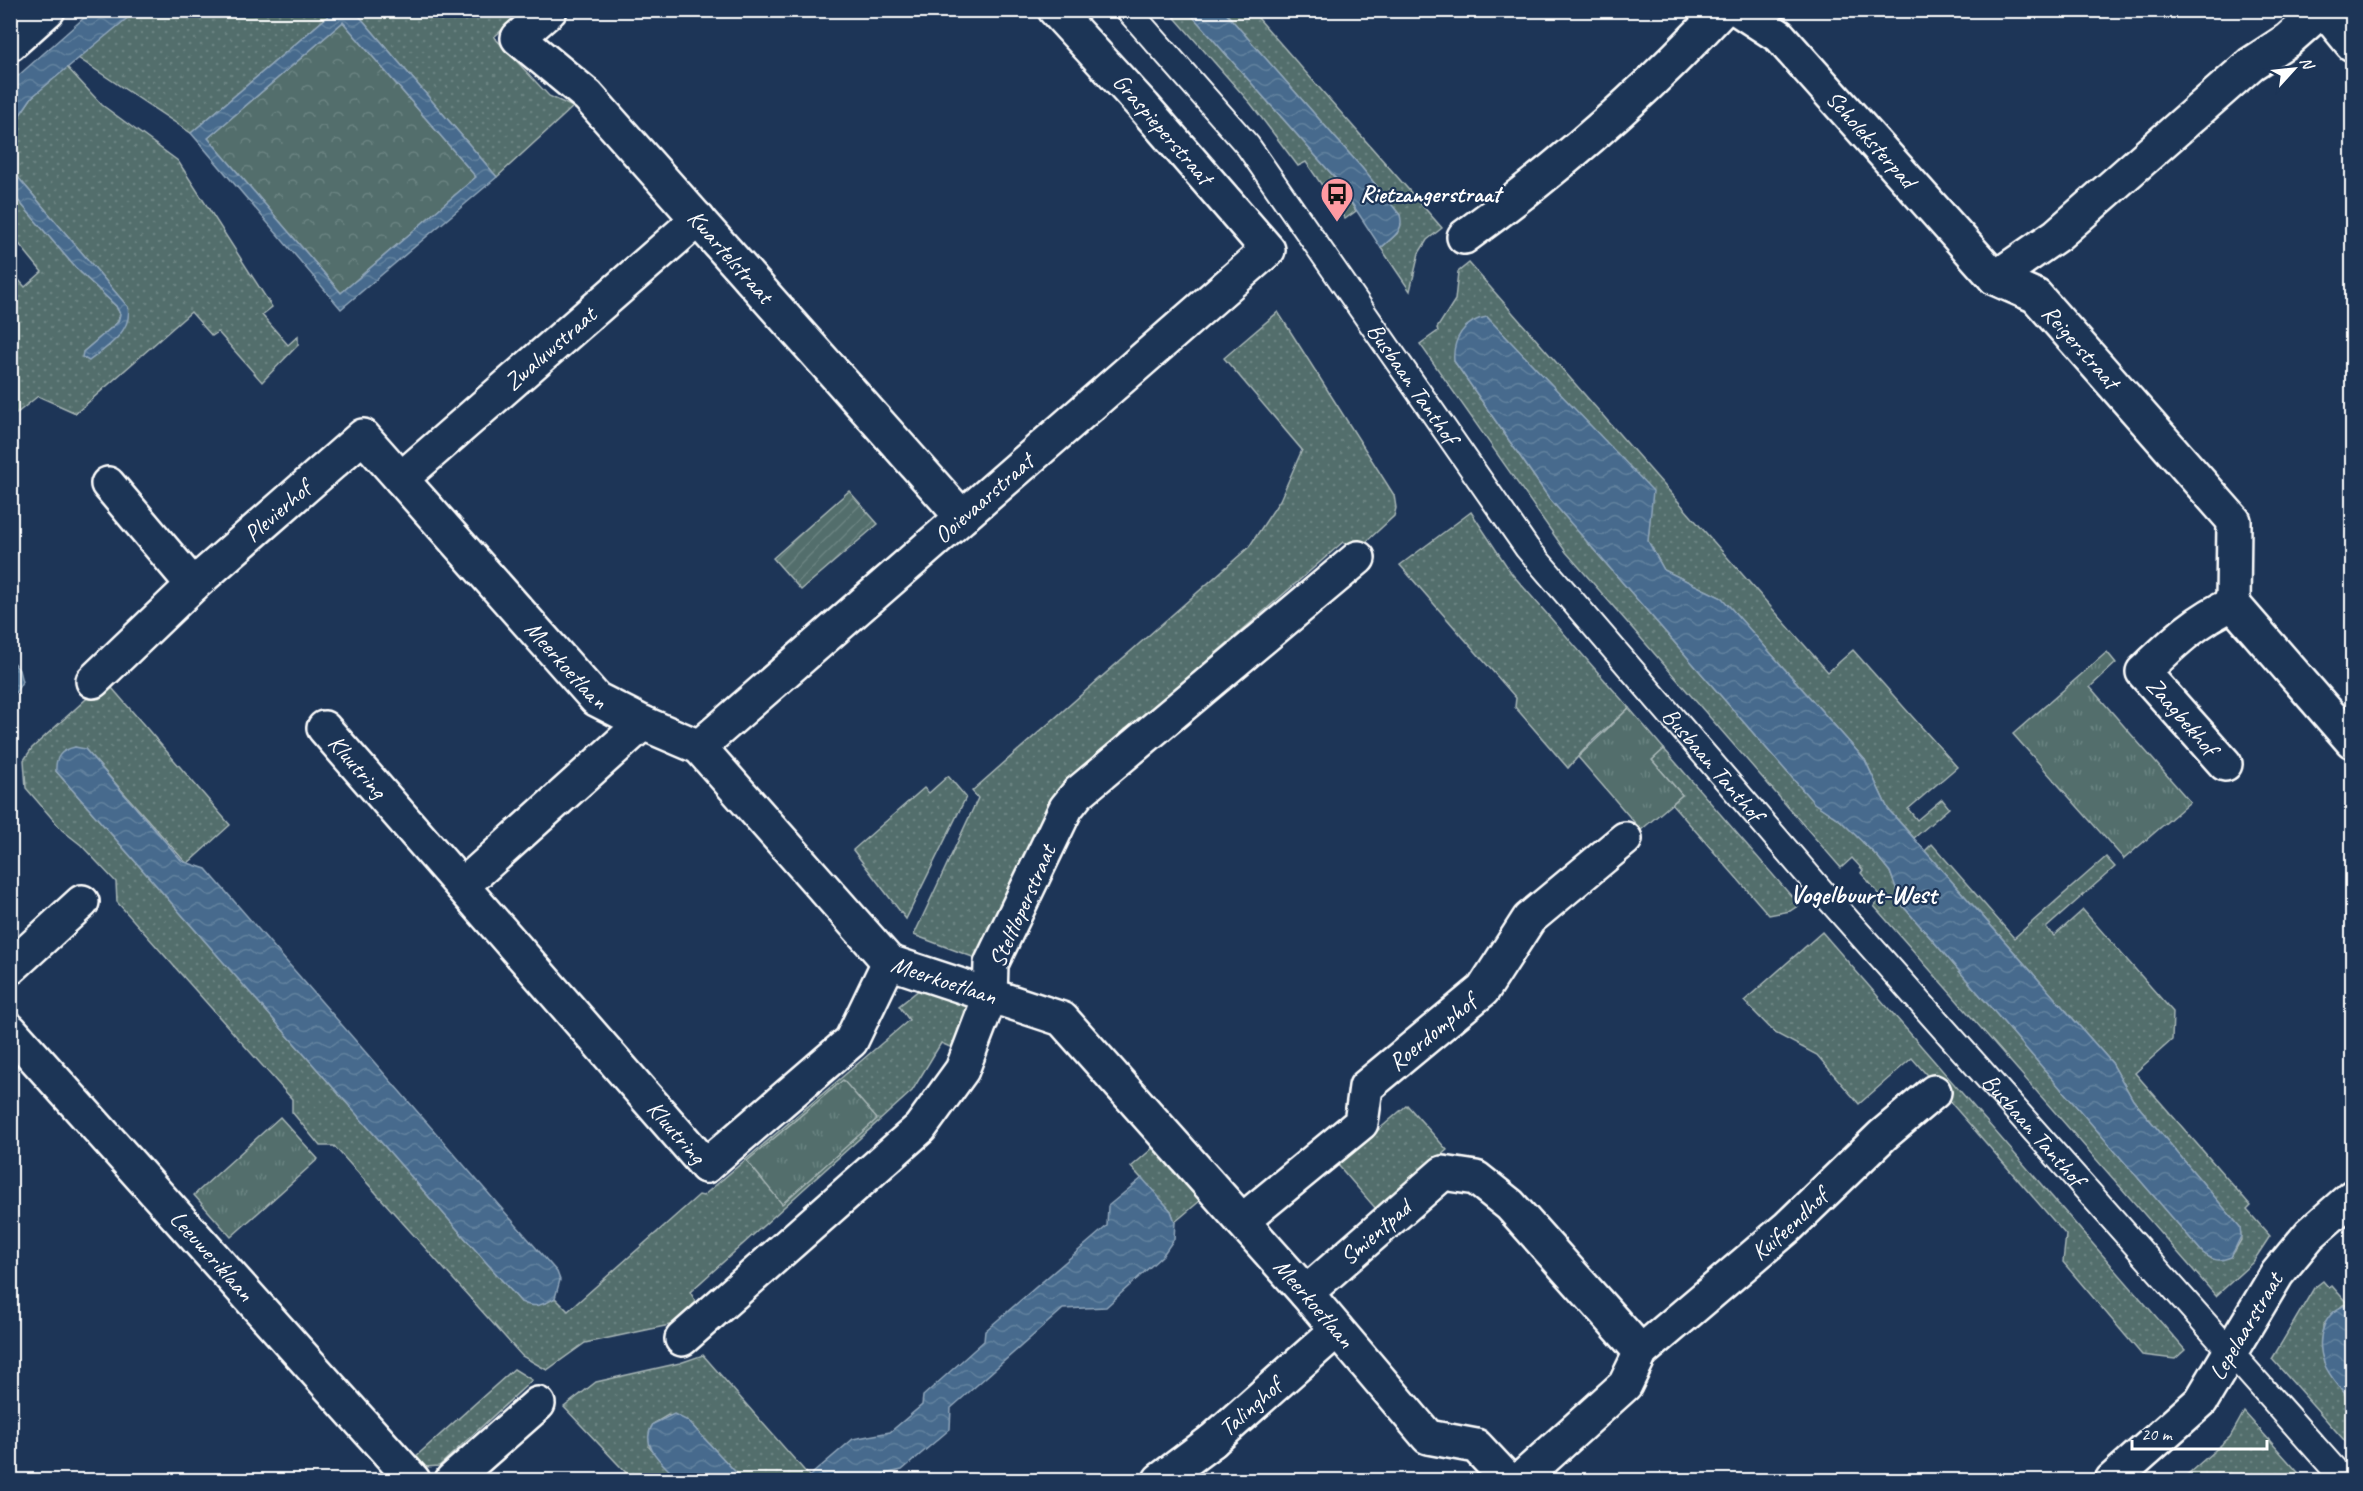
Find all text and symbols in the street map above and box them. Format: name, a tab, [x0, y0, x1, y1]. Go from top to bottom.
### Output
north arrow	[2264, 39, 2324, 99]
text: N	[2295, 54, 2319, 74]
street label: Graspieperstraat	[1106, 67, 1222, 193]
street label: Scholeksterpad	[1819, 84, 1925, 197]
bus stop icon: Rietzangerstraat	[1319, 176, 1355, 223]
place label: Rietzangerstraat	[1360, 179, 1505, 209]
street label: Kwartelstraat	[681, 203, 781, 311]
street label: Reigerstraat	[2036, 298, 2128, 398]
street label: Zwaluwstraat	[498, 299, 604, 397]
street label: Busbaan Tanthof	[1360, 317, 1468, 454]
street label: Ooievaarstraat	[928, 445, 1042, 550]
street label: Plevierhof	[238, 471, 321, 548]
street label: Meerkoetlaan	[519, 614, 611, 717]
street label: Zaagbekhof	[2140, 671, 2228, 765]
street label: Busbaan Tanthof	[1656, 701, 1773, 831]
street label: Kluutring	[322, 729, 395, 806]
street label: Steltloperstraat	[982, 838, 1063, 972]
district label: Vogelbuurt-West	[1790, 878, 1940, 911]
street label: Meerkoetlaan	[888, 949, 1001, 1011]
street label: Roerdomphof	[1382, 984, 1486, 1077]
street label: Busbaan Tanthof	[1975, 1067, 2095, 1196]
street label: Kluutring	[641, 1094, 714, 1172]
street label: Kuifeendhof	[1745, 1178, 1838, 1267]
street label: Smientpad	[1334, 1191, 1420, 1272]
street label: Leeuweriklaan	[164, 1204, 261, 1308]
street label: Meerkoetlaan	[1267, 1252, 1361, 1354]
street label: Lepelaarstraat	[2202, 1265, 2290, 1386]
street label: Talinghof	[1213, 1368, 1291, 1443]
scale bar	[2132, 1413, 2267, 1451]
text: 20 m	[2141, 1423, 2174, 1445]

